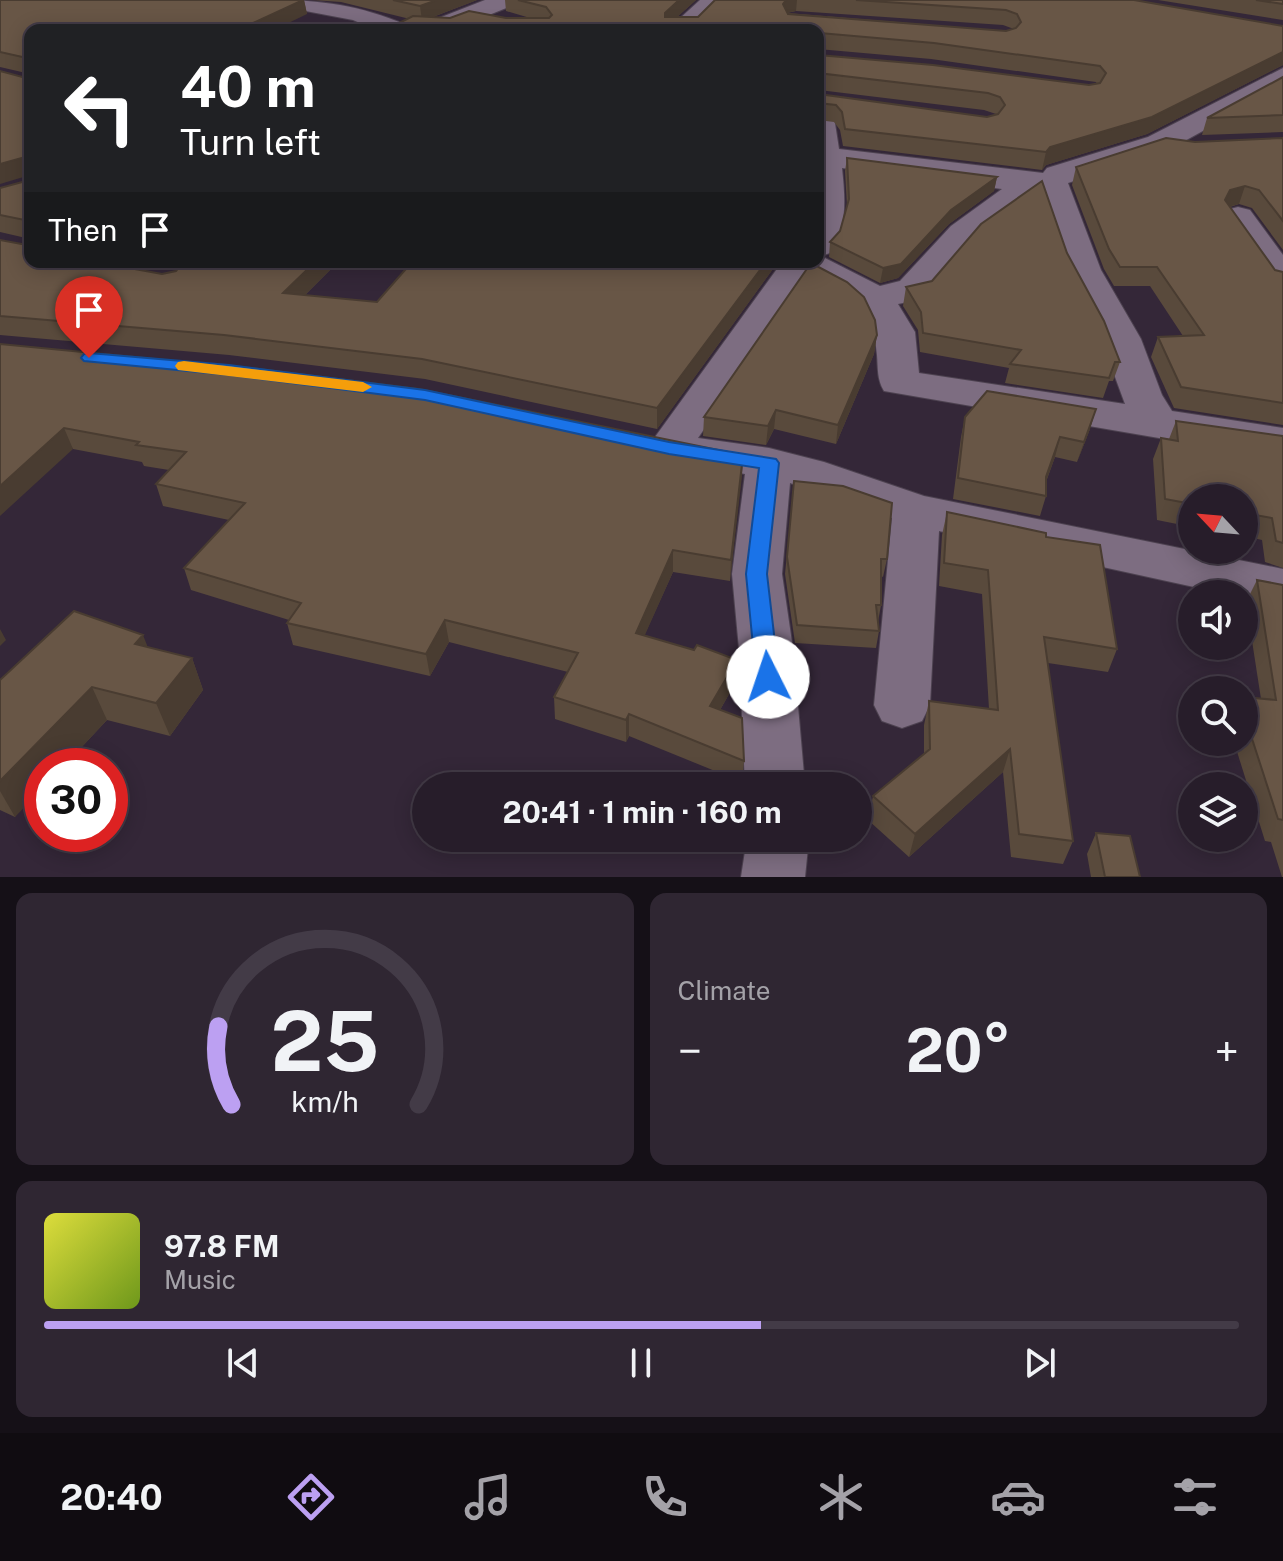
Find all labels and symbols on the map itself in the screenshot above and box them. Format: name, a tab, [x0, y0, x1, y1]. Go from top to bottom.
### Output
pin	[55, 276, 123, 358]
north arrow	[1178, 484, 1258, 564]
position arrow	[726, 635, 810, 719]
speed limit sign: 30	[24, 748, 128, 852]

